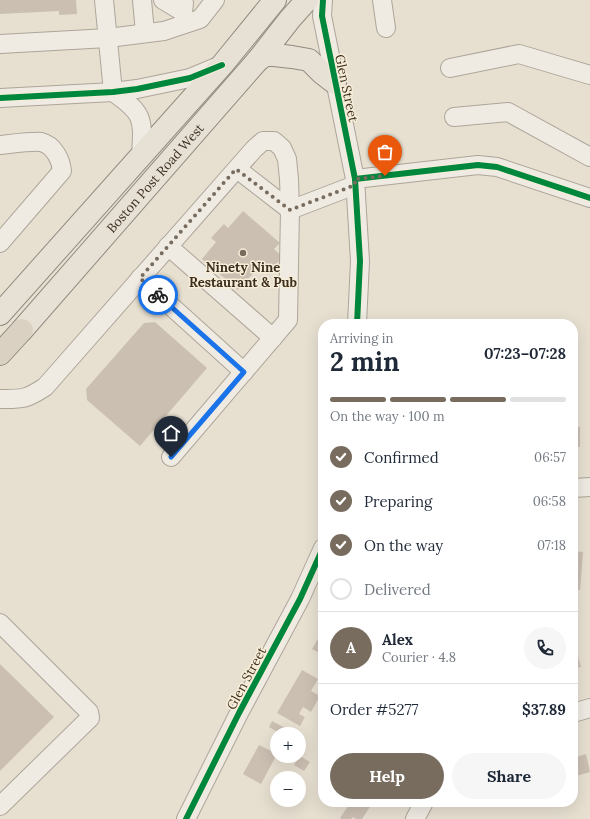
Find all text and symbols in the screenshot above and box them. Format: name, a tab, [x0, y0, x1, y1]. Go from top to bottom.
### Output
street label: Glen Street	[331, 53, 362, 123]
street label: Boston Post Road West	[103, 120, 208, 236]
pin	[368, 135, 402, 176]
icon: bag	[374, 141, 396, 163]
marker: Ninety Nine Restaurant & Pub	[238, 248, 248, 258]
place label: Ninety Nine Restaurant & Pub	[189, 259, 298, 291]
courier	[138, 275, 178, 315]
icon: bike	[147, 284, 169, 306]
text: Arriving in	[330, 330, 393, 347]
text: 07:23–07:28	[484, 344, 566, 363]
text: 2 min	[330, 345, 400, 378]
text: On the way · 100 m	[330, 408, 445, 425]
pin	[154, 416, 188, 457]
icon: home	[160, 422, 182, 444]
icon: check	[330, 446, 352, 468]
text: Confirmed	[364, 448, 439, 467]
text: 06:57	[534, 449, 566, 466]
icon: check	[330, 490, 352, 512]
text: Preparing	[364, 492, 432, 511]
text: 06:58	[533, 493, 566, 510]
icon: check	[330, 534, 352, 556]
text: On the way	[364, 536, 443, 555]
text: 07:18	[537, 537, 566, 554]
text: Delivered	[364, 580, 431, 599]
button: phone	[524, 627, 566, 669]
text: Alex	[382, 630, 413, 649]
text: A	[346, 638, 356, 657]
street label: Glen Street	[223, 644, 270, 713]
text: Courier · 4.8	[382, 649, 456, 666]
text: Order #5277	[330, 700, 418, 719]
text: $37.89	[522, 700, 566, 719]
map controls	[270, 727, 306, 807]
button: +	[270, 727, 306, 763]
button: Help	[330, 753, 444, 799]
button: Share	[452, 753, 566, 799]
button: −	[270, 771, 306, 807]

